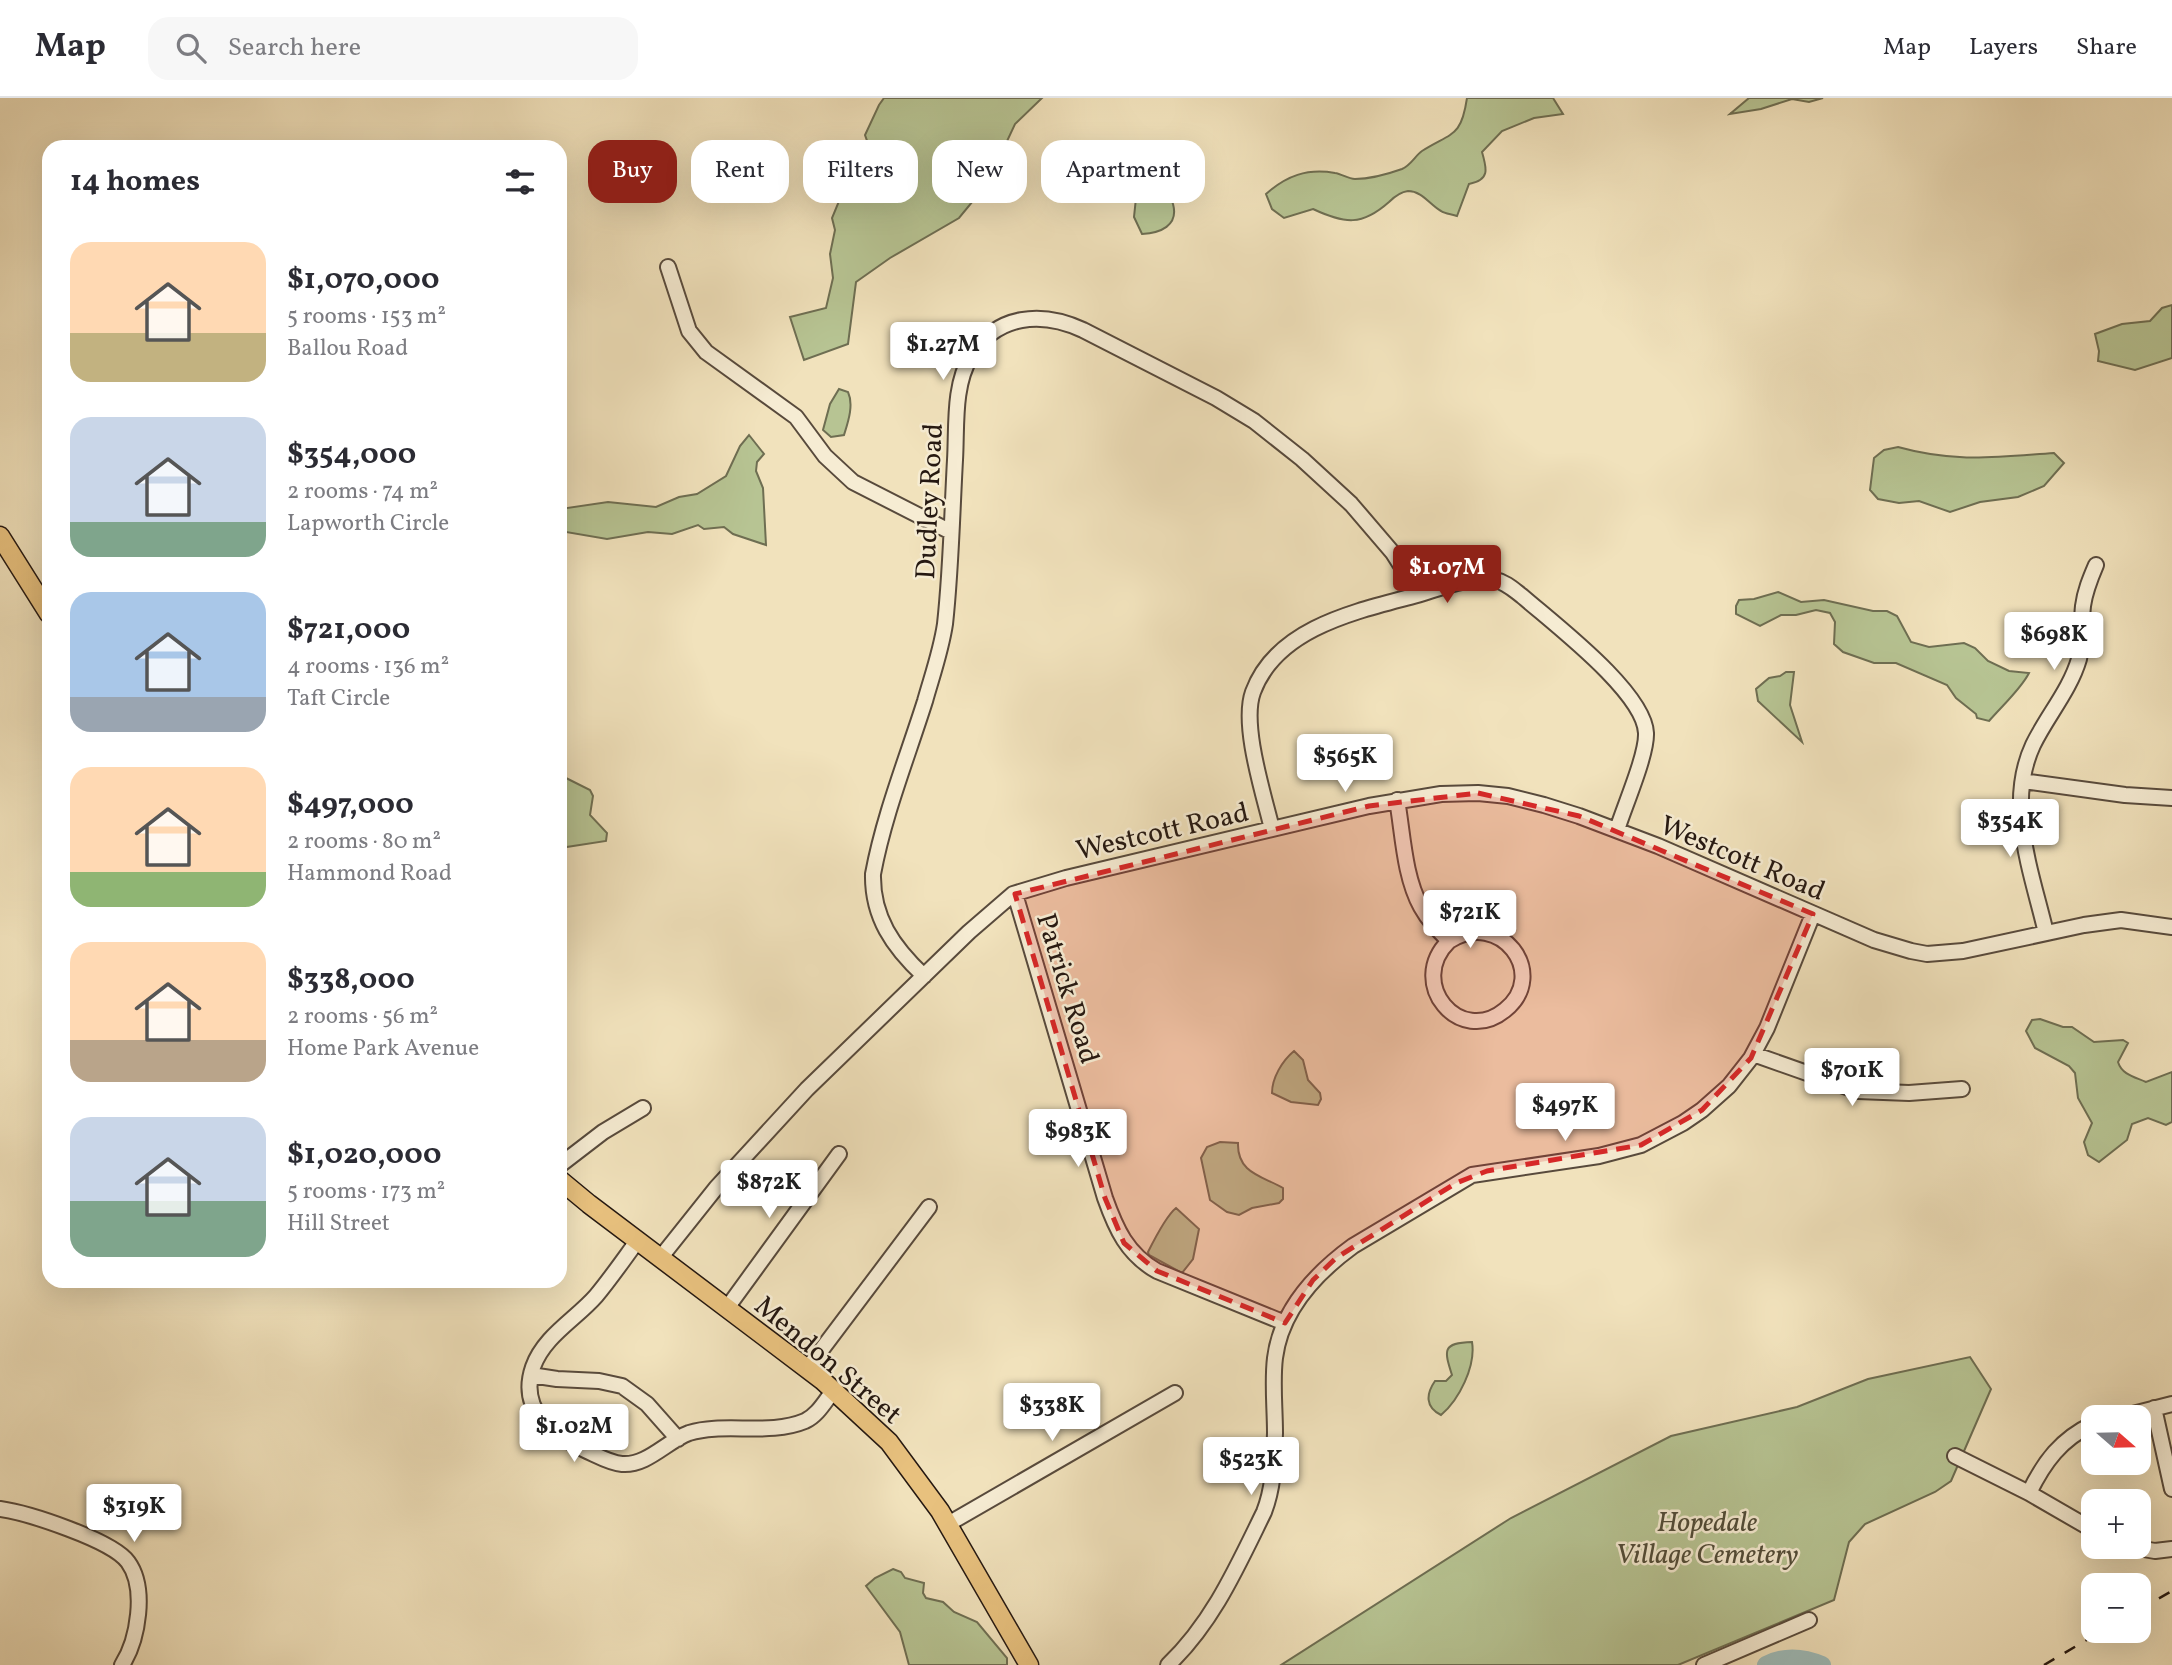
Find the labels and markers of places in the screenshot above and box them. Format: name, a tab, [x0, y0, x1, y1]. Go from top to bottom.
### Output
pin: $1.27M	[886, 322, 1000, 382]
pin: $1.07M	[1390, 546, 1504, 605]
pin: $698K	[2005, 612, 2103, 672]
pin: $565K	[1296, 734, 1394, 794]
pin: $354K	[1961, 800, 2059, 859]
pin: $721K	[1421, 890, 1519, 950]
pin: $701K	[1803, 1048, 1901, 1108]
pin: $497K	[1516, 1084, 1614, 1143]
pin: $983K	[1029, 1110, 1127, 1169]
pin: $872K	[720, 1160, 818, 1220]
pin: $338K	[1003, 1384, 1101, 1443]
pin: $1.02M	[517, 1404, 631, 1464]
pin: $523K	[1202, 1438, 1300, 1497]
pin: $319K	[85, 1484, 183, 1544]

